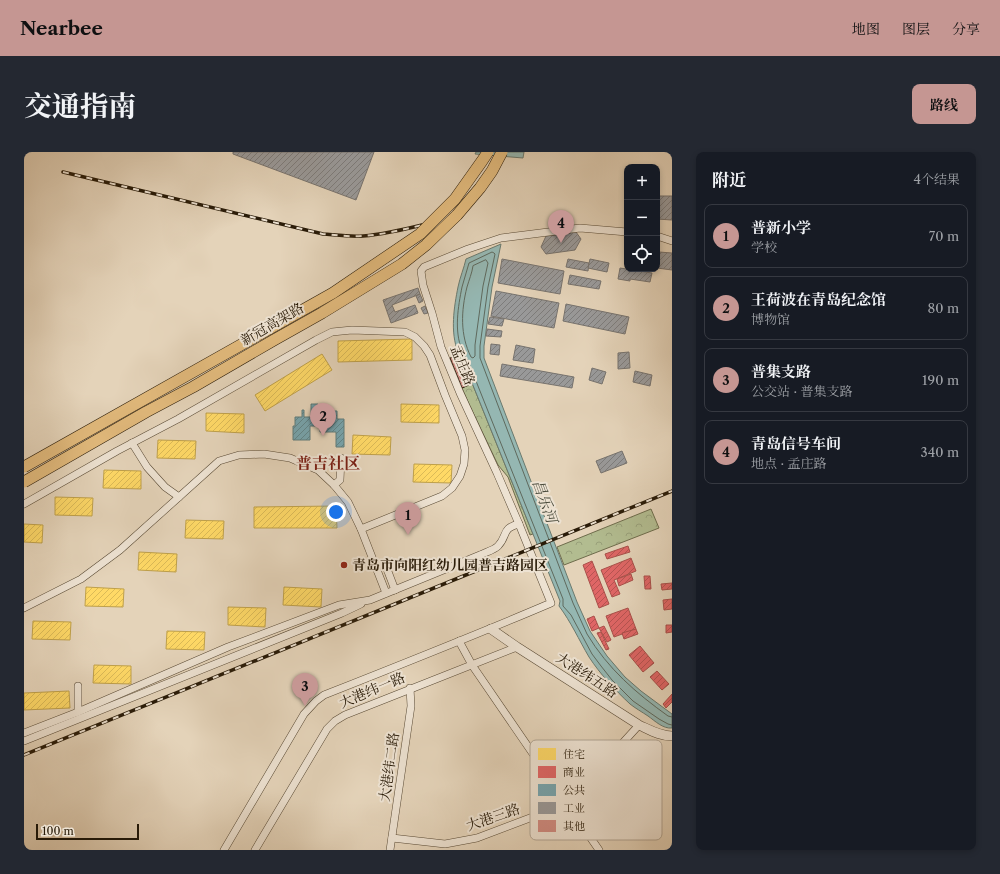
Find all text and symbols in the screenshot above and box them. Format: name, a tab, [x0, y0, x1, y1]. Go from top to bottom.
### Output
text: Nearbee	[20, 17, 103, 40]
text: 地图	[852, 20, 880, 38]
text: 图层	[902, 20, 930, 38]
text: 分享	[952, 20, 980, 38]
button: 路线	[912, 84, 976, 124]
text: 交通指南	[24, 89, 136, 123]
map controls	[624, 164, 660, 272]
button: +	[624, 164, 660, 200]
text: 附近	[712, 170, 746, 190]
text: 4个结果	[913, 171, 960, 187]
button: −	[624, 200, 660, 236]
pin: 4	[548, 210, 574, 243]
text: 普新小学	[751, 218, 811, 237]
text: 1	[723, 228, 729, 244]
text: 70 m	[929, 228, 959, 244]
button: locate	[624, 236, 660, 272]
text: 学校	[751, 239, 777, 255]
text: 王荷波在青岛纪念馆	[751, 290, 886, 309]
street label: 新冠高架路	[237, 299, 307, 349]
text: 2	[722, 300, 730, 316]
text: 80 m	[927, 300, 959, 316]
text: 博物馆	[751, 311, 790, 327]
street label: 孟庄路	[447, 342, 479, 388]
text: 普集支路	[751, 362, 811, 381]
text: 3	[722, 372, 730, 388]
text: 190 m	[922, 372, 959, 388]
text: 公交站 · 普集支路	[751, 383, 853, 399]
pin: 2	[310, 403, 336, 436]
text: 青岛信号车间	[751, 434, 841, 453]
text: 4	[722, 444, 730, 460]
text: 340 m	[921, 444, 959, 460]
district label: 普吉社区	[296, 453, 360, 473]
text: 地点 · 孟庄路	[751, 455, 827, 471]
water label: 昌乐河	[528, 477, 563, 528]
your location	[326, 502, 346, 522]
pin: 1	[395, 502, 421, 535]
place label: 青岛市向阳红幼儿园普吉路园区	[352, 556, 548, 574]
marker: 青岛市向阳红幼儿园普吉路园区	[339, 560, 349, 570]
street label: 大港纬五路	[553, 648, 621, 702]
street label: 大港纬一路	[336, 668, 408, 712]
pin: 3	[292, 673, 318, 706]
street label: 大港纬二路	[375, 731, 403, 803]
legend	[530, 740, 662, 840]
text: 住宅	[563, 747, 585, 761]
text: 商业	[563, 765, 585, 779]
text: 公共	[563, 783, 585, 797]
street label: 大港三路	[464, 799, 522, 835]
text: 工业	[563, 801, 585, 815]
text: 其他	[563, 819, 585, 833]
scale bar	[36, 822, 139, 841]
text: 100 m	[42, 824, 74, 838]

